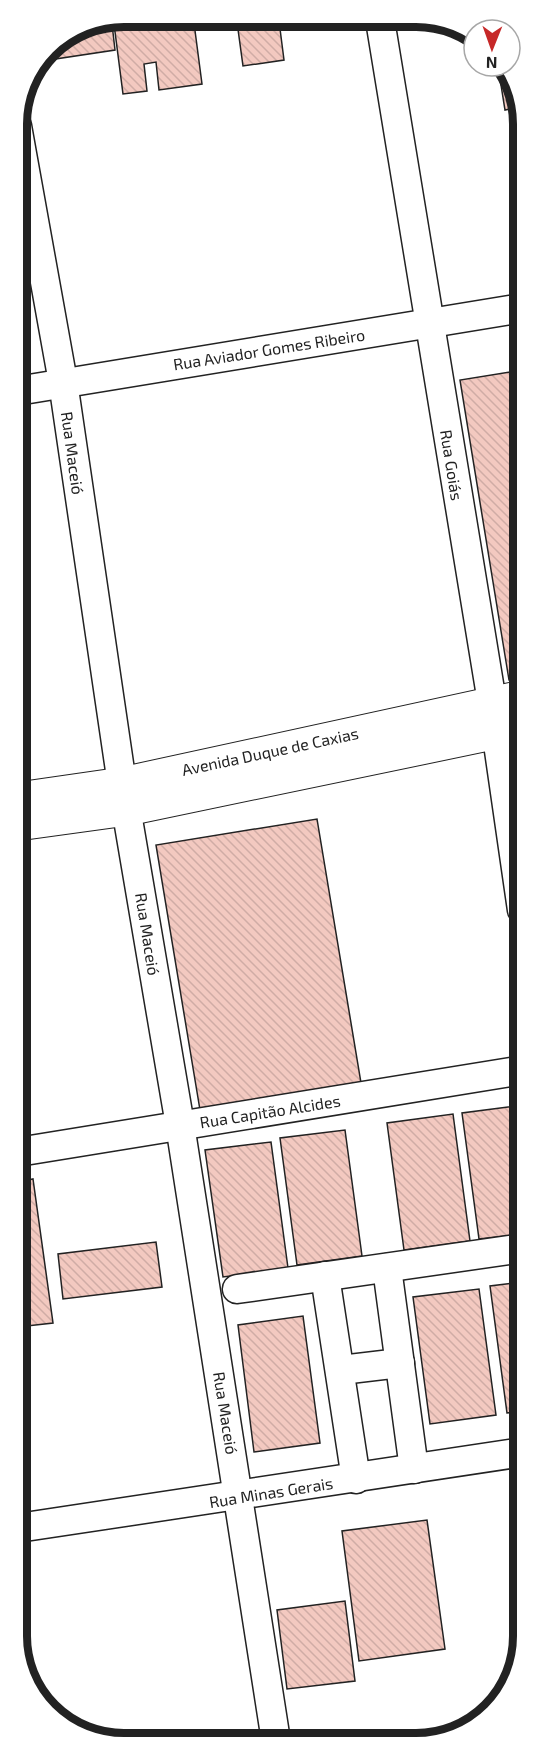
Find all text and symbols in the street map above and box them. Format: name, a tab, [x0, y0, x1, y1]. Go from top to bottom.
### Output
north arrow	[462, 18, 522, 78]
text: N	[486, 54, 498, 73]
street label: Rua Aviador Gomes Ribeiro	[172, 324, 366, 374]
street label: Rua Maceió	[58, 410, 88, 496]
street label: Rua Goiás	[437, 428, 467, 502]
street label: Avenida Duque de Caxias	[180, 723, 360, 779]
street label: Rua Maceió	[132, 891, 164, 977]
street label: Rua Capitão Alcides	[198, 1091, 342, 1131]
street label: Rua Maceió	[210, 1370, 242, 1456]
street label: Rua Minas Gerais	[208, 1473, 334, 1511]

